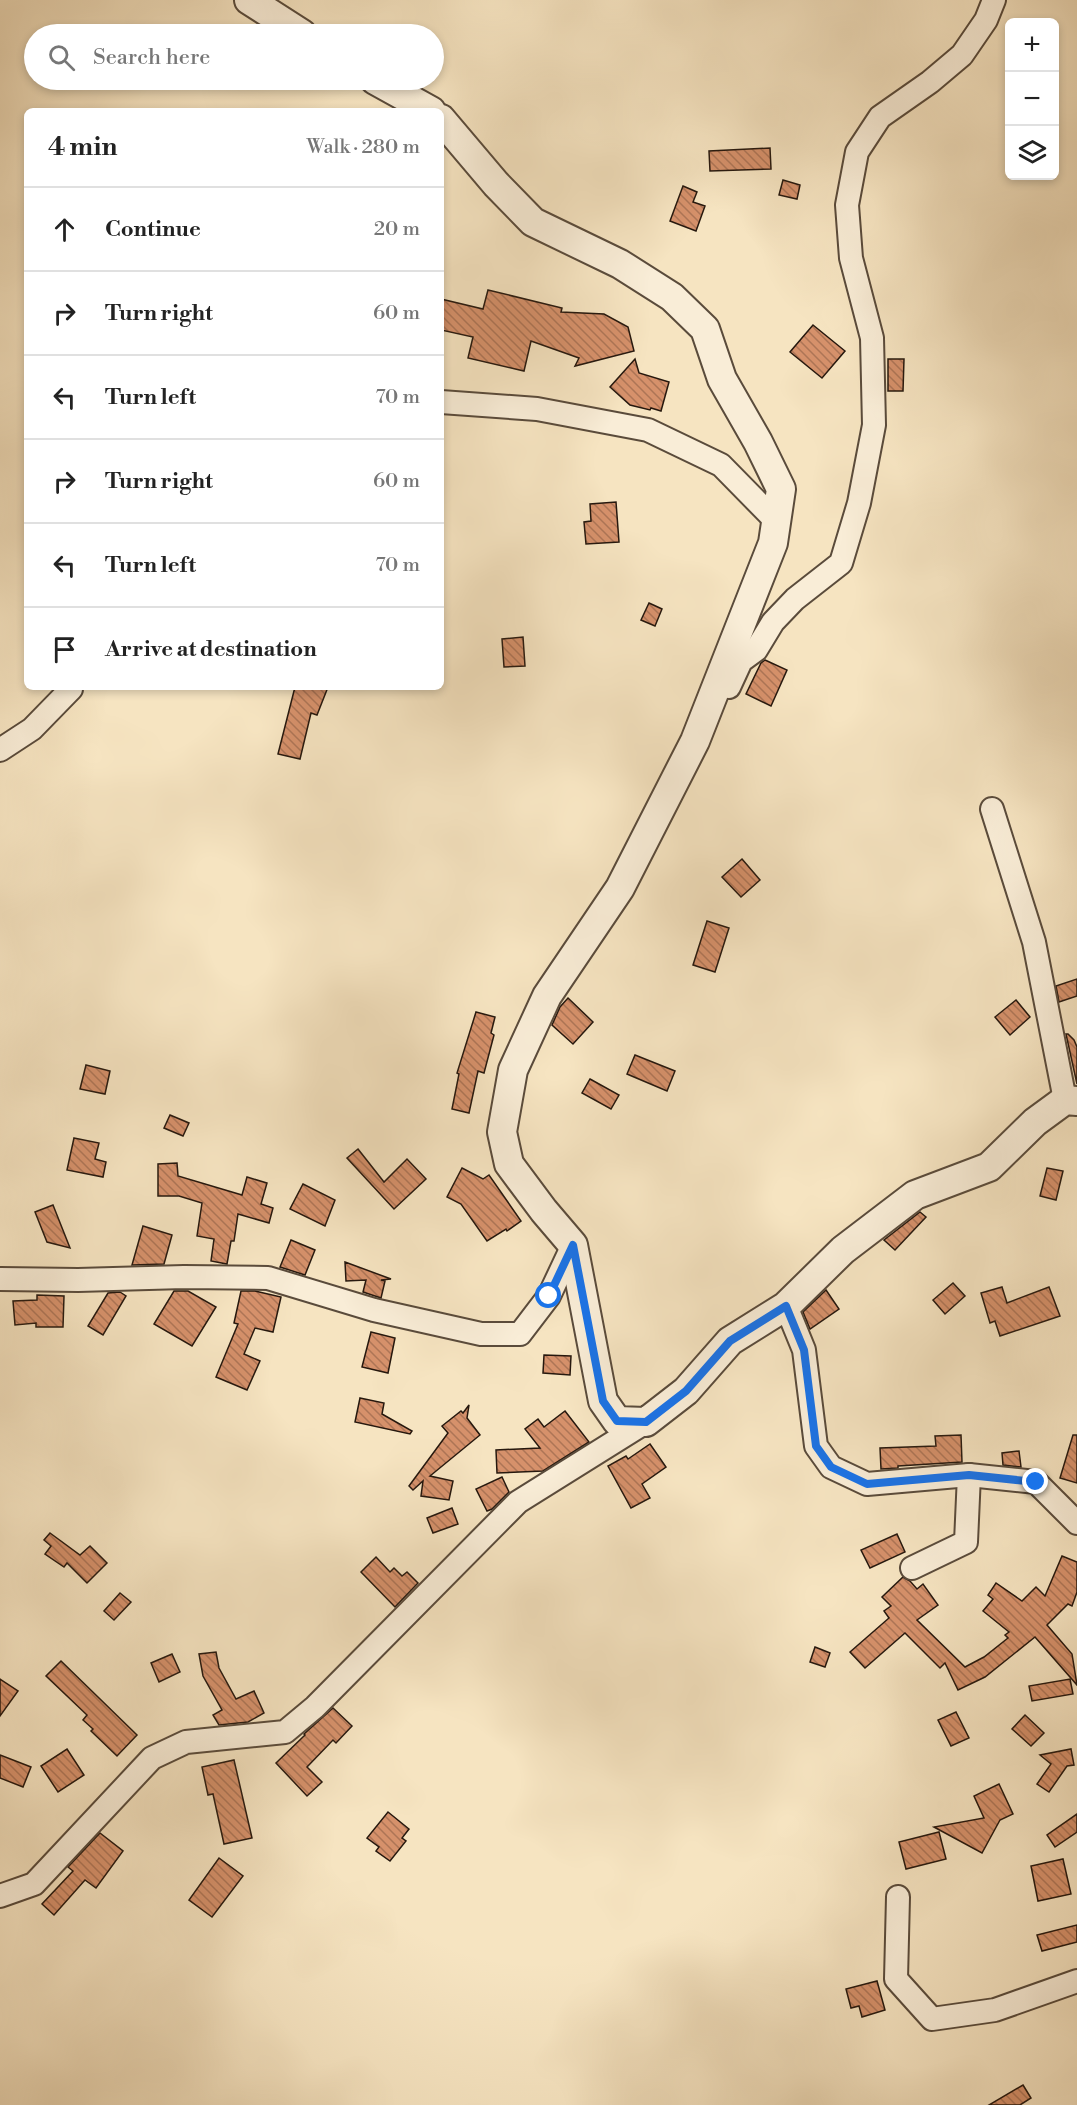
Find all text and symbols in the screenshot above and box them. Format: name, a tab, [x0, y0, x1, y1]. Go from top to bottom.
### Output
map controls	[1005, 18, 1059, 180]
button: +	[1005, 18, 1059, 72]
search box	[24, 24, 444, 90]
icon: search	[45, 41, 78, 74]
text: Search here	[93, 44, 210, 71]
button: −	[1005, 72, 1059, 126]
button: layers	[1005, 126, 1059, 180]
text: 4 min	[48, 131, 118, 163]
text: Walk · 280 m	[307, 135, 420, 160]
icon: ahead	[48, 213, 81, 246]
text: Continue	[105, 216, 201, 243]
text: 20 m	[374, 217, 420, 242]
icon: right	[48, 297, 81, 330]
text: Turn right	[105, 300, 213, 327]
text: 60 m	[373, 301, 420, 326]
icon: left	[48, 381, 81, 414]
text: Turn left	[105, 384, 196, 411]
text: 70 m	[376, 385, 420, 410]
icon: right	[48, 465, 81, 498]
text: Turn right	[105, 468, 213, 495]
text: 60 m	[373, 469, 420, 494]
icon: left	[48, 549, 81, 582]
text: Turn left	[105, 552, 196, 579]
text: 70 m	[376, 553, 420, 578]
icon: arrive	[48, 633, 81, 666]
text: Arrive at destination	[105, 636, 317, 663]
route start	[535, 1282, 561, 1308]
route end	[1022, 1468, 1048, 1494]

